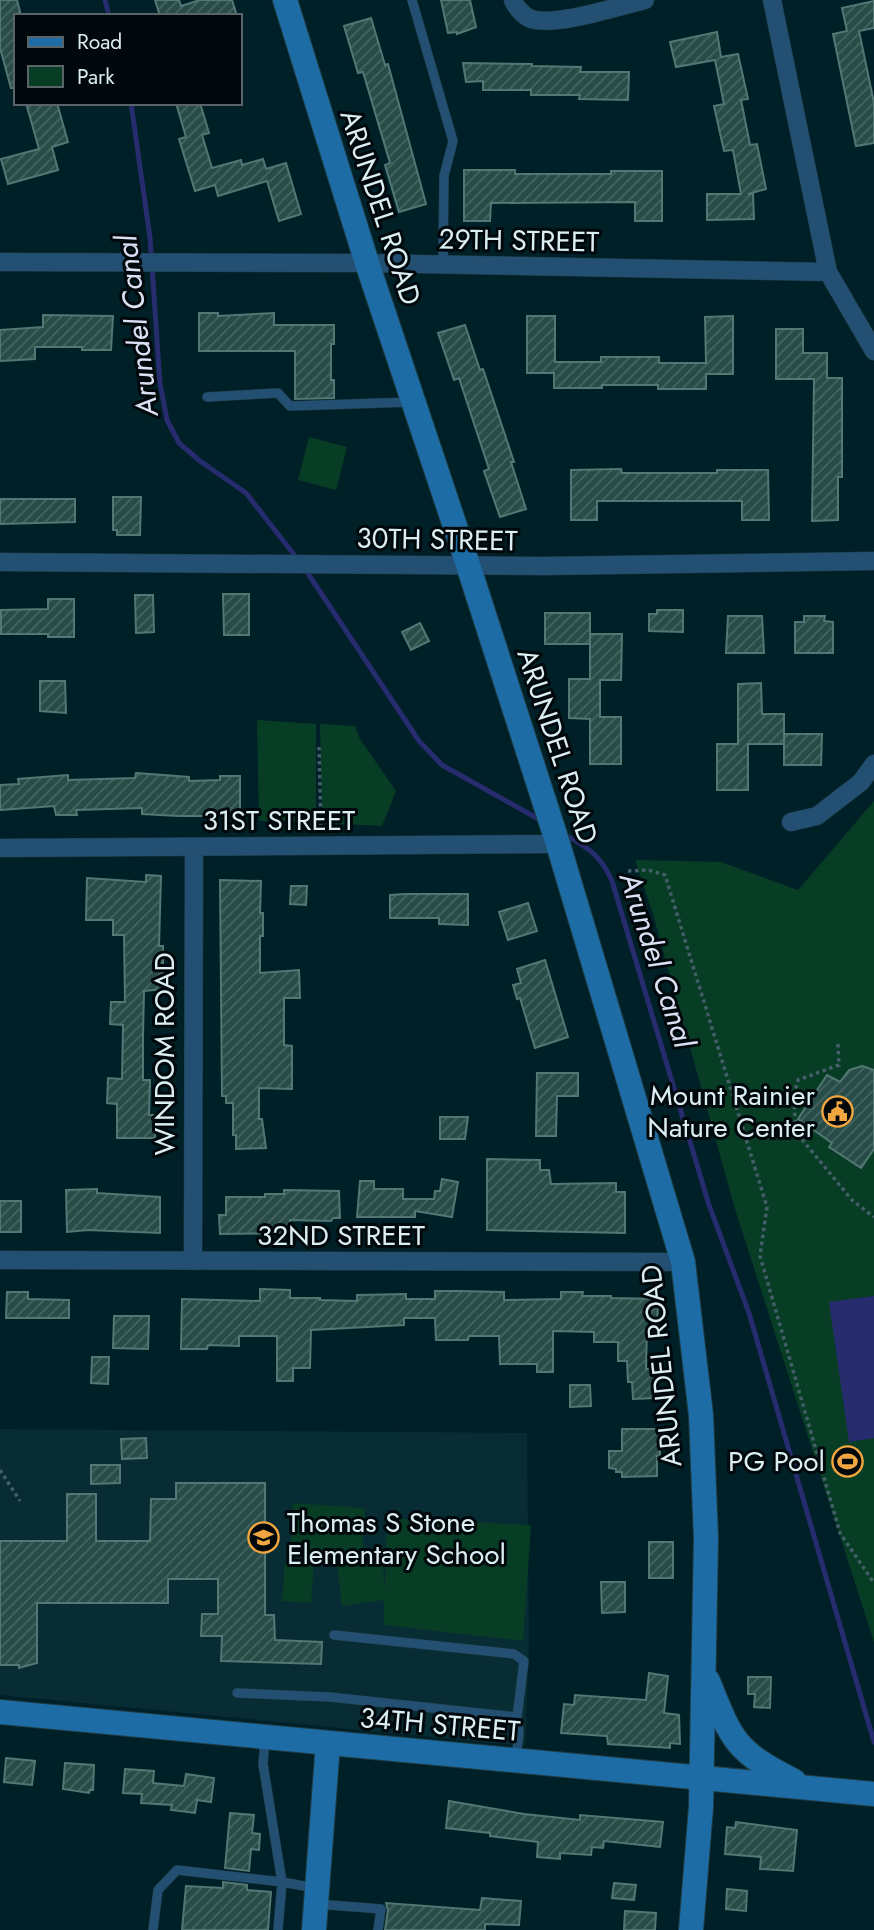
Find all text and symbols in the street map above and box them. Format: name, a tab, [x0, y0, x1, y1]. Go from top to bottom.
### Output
legend	[14, 14, 242, 105]
text: Road	[77, 27, 122, 57]
text: Park	[77, 62, 115, 92]
street label: ARUNDEL ROAD	[330, 104, 431, 310]
street label: 29TH STREET	[438, 219, 600, 262]
water label: Arundel Canal	[104, 232, 169, 420]
street label: 30TH STREET	[356, 518, 518, 561]
street label: ARUNDEL ROAD	[507, 643, 608, 849]
street label: 31ST STREET	[203, 800, 355, 841]
water label: Arundel Canal	[609, 866, 706, 1054]
street label: WINDOM ROAD	[144, 952, 185, 1156]
place label: Mount Rainier Nature Center	[647, 1075, 815, 1148]
public building icon: Mount Rainier Nature Center	[821, 1094, 855, 1128]
street label: 32ND STREET	[257, 1215, 425, 1256]
street label: ARUNDEL ROAD	[630, 1263, 693, 1469]
place label: PG Pool	[728, 1441, 825, 1482]
sports icon: PG Pool	[831, 1444, 865, 1478]
place label: Thomas S Stone Elementary School	[287, 1502, 506, 1575]
school or university icon: Thomas S Stone Elementary School	[247, 1521, 281, 1555]
street label: 34TH STREET	[358, 1697, 522, 1752]

